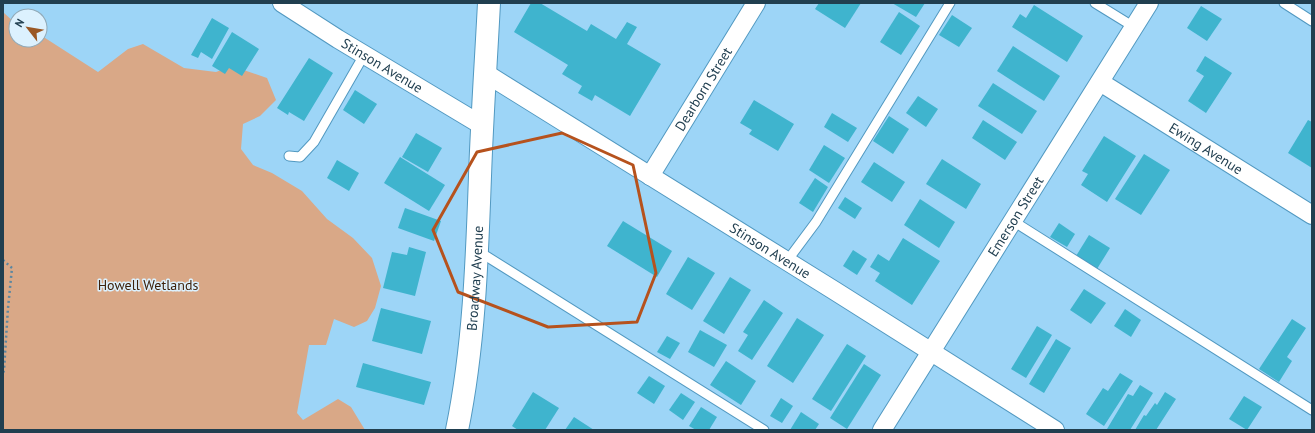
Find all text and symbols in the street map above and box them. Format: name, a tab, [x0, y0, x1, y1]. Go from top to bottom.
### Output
north arrow	[8, 8, 48, 48]
text: N	[12, 16, 27, 30]
street label: Stinson Avenue	[338, 34, 426, 97]
street label: Dearborn Street	[671, 44, 736, 134]
street label: Ewing Avenue	[1166, 119, 1246, 178]
street label: Emerson Street	[984, 173, 1048, 260]
street label: Stinson Avenue	[726, 219, 814, 283]
street label: Broadway Avenue	[462, 225, 487, 332]
park label: Howell Wetlands	[98, 276, 198, 294]

